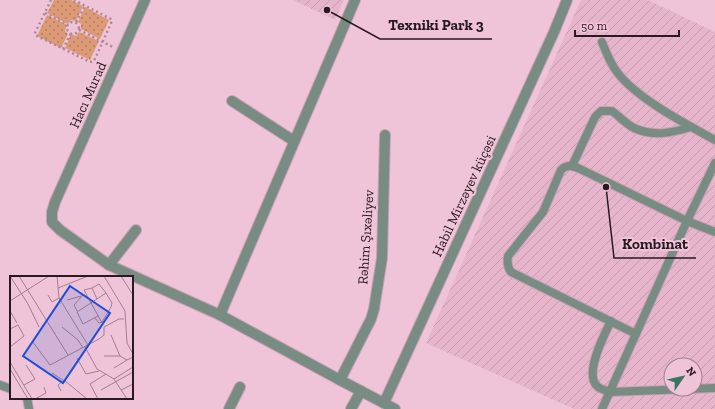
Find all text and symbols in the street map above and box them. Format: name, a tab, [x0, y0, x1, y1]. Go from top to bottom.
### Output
callout: Texniki Park 3	[380, 12, 492, 39]
scale bar	[575, 12, 679, 38]
text: Texniki Park 3	[388, 16, 484, 34]
text: 50 m	[581, 19, 608, 33]
street label: Hacı Murad	[66, 59, 110, 131]
street label: Habil Mirzəyev küçəsi	[428, 133, 500, 259]
street label: Rəhim Şıxəliyev	[354, 189, 378, 285]
callout: Kombinat	[614, 231, 696, 258]
text: Kombinat	[622, 235, 689, 253]
inset map	[10, 276, 133, 399]
north arrow	[663, 357, 703, 397]
text: N	[683, 365, 699, 379]

